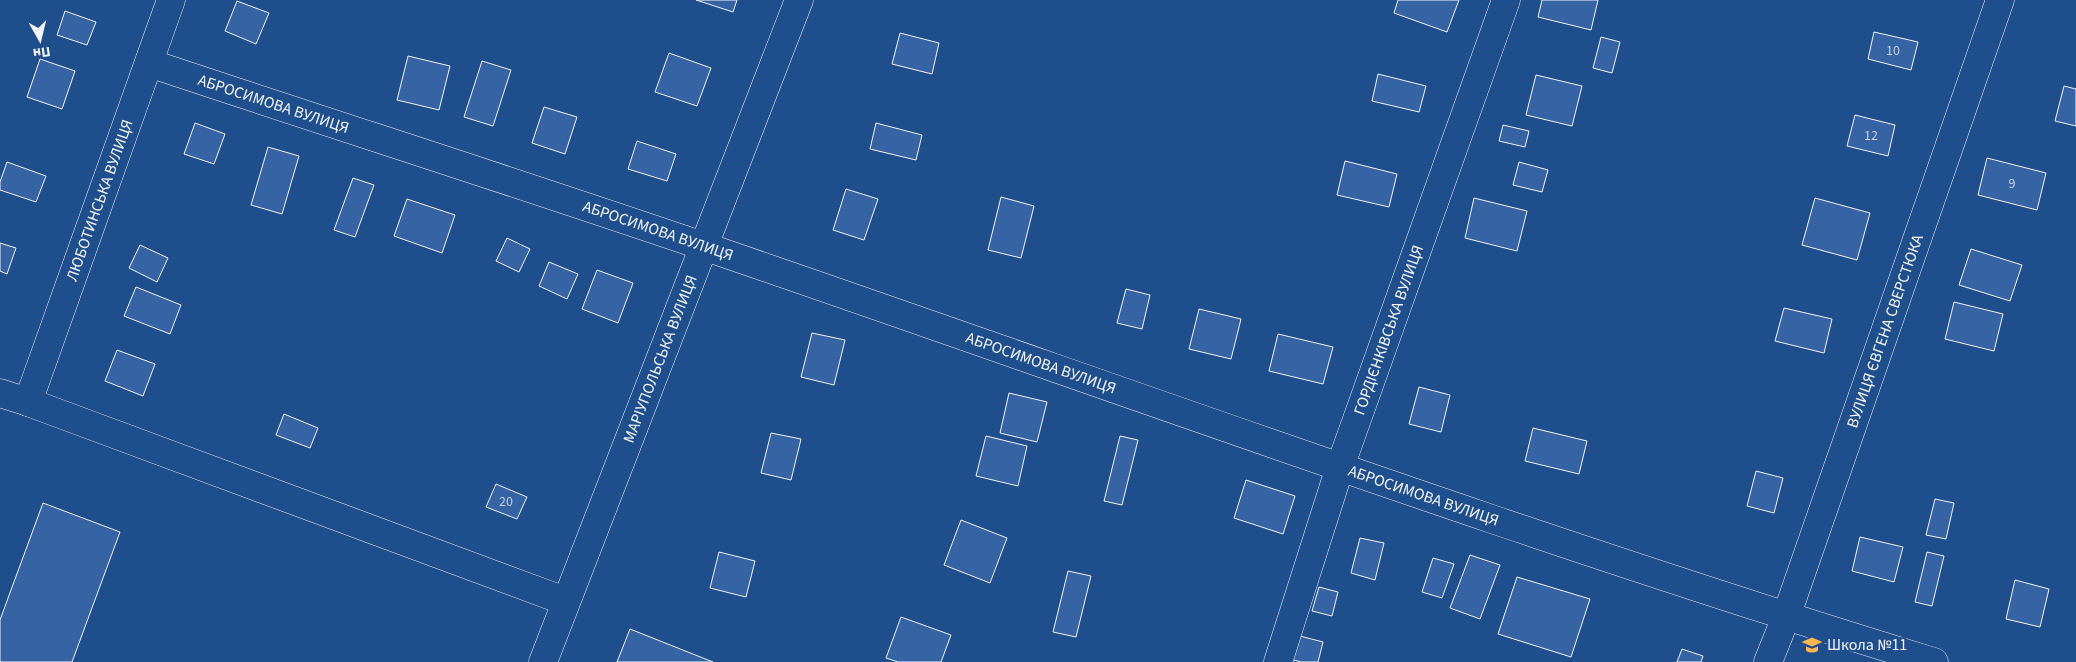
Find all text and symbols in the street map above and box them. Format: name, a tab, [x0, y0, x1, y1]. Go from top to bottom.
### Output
north arrow	[15, 15, 65, 65]
text: Пн	[32, 41, 52, 63]
house number: 10	[1886, 41, 1900, 61]
street label: АБРОСИМОВА ВУЛИЦЯ	[195, 69, 352, 139]
street label: ЛЮБОТИНСЬКА ВУЛИЦЯ	[61, 117, 139, 284]
house number: 12	[1864, 126, 1878, 146]
house number: 9	[2009, 174, 2016, 194]
street label: АБРОСИМОВА ВУЛИЦЯ	[580, 195, 736, 267]
street label: ВУЛИЦЯ ЄВГЕНА СВЕРСТЮКА	[1841, 231, 1929, 431]
street label: ГОРДІЄНКІВСЬКА ВУЛИЦЯ	[1348, 242, 1429, 418]
street label: МАРІУПОЛЬСЬКА ВУЛИЦЯ	[618, 272, 703, 446]
street label: АБРОСИМОВА ВУЛИЦЯ	[963, 327, 1119, 400]
street label: АБРОСИМОВА ВУЛИЦЯ	[1345, 460, 1502, 532]
house number: 20	[499, 492, 513, 512]
school or university icon: Школа №11	[1801, 634, 1823, 656]
place label: Школа №11	[1827, 634, 1907, 656]

